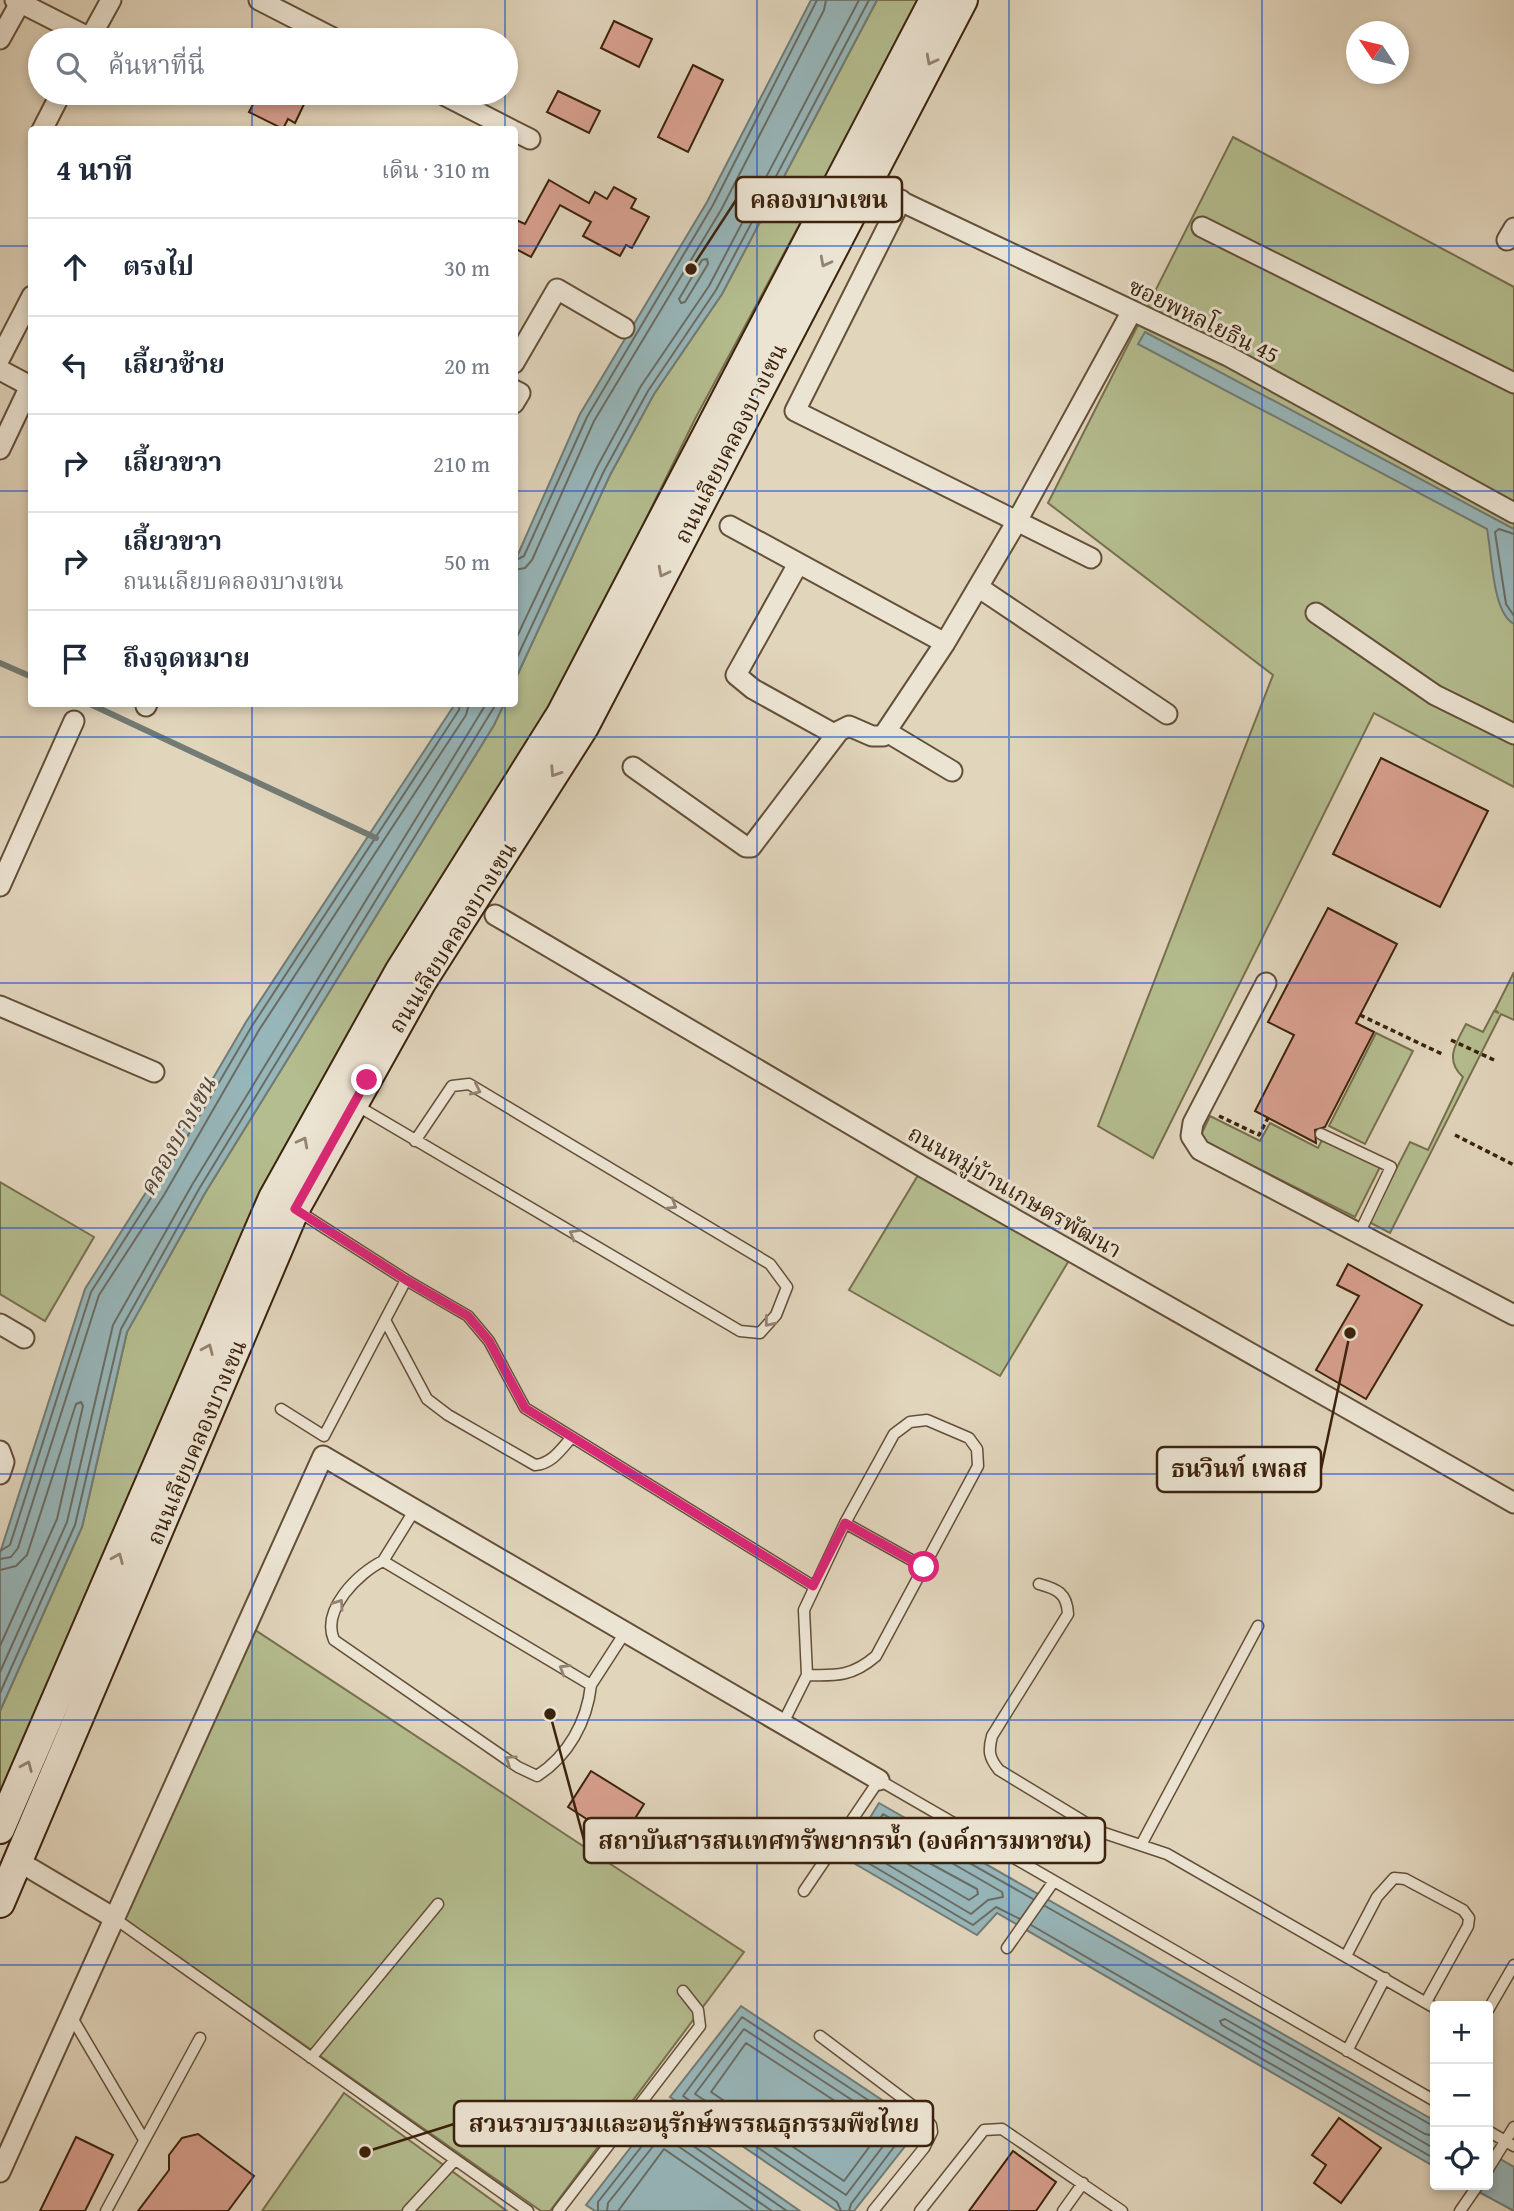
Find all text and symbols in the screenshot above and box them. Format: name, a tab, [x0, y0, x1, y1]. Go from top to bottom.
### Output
north arrow	[1346, 21, 1409, 84]
search box	[28, 28, 518, 105]
text: ค้นหาที่นี่	[108, 45, 205, 84]
icon: search	[52, 48, 90, 86]
one-way arrow	[926, 53, 939, 66]
text: 4 นาที	[56, 147, 133, 191]
text: เดิน · 310 m	[381, 153, 490, 186]
callout: คลองบางเขน	[736, 177, 902, 222]
text: คลองบางเขน	[750, 182, 888, 217]
text: ตรงไป	[123, 246, 194, 285]
icon: ahead	[56, 248, 94, 286]
text: 30 m	[444, 251, 490, 284]
one-way arrow	[819, 254, 833, 267]
street label: ซอยพหลโยธิน 45	[1123, 269, 1285, 371]
street label: ถนนเลียบคลองบางเขน	[665, 337, 795, 549]
text: เลี้ยวซ้าย	[123, 344, 225, 383]
icon: left	[56, 346, 94, 384]
text: 20 m	[444, 349, 490, 382]
text: เลี้ยวขวา	[123, 442, 222, 481]
icon: right	[56, 444, 94, 482]
text: 210 m	[433, 447, 490, 480]
text: เลี้ยวขวา	[123, 521, 222, 560]
icon: right	[56, 542, 94, 580]
text: 50 m	[444, 545, 490, 578]
text: ถนนเลียบคลองบางเขน	[123, 564, 344, 597]
one-way arrow	[658, 565, 671, 577]
text: ถึงจุดหมาย	[123, 638, 250, 677]
icon: arrive	[56, 640, 94, 678]
one-way arrow	[551, 764, 564, 777]
street label: ถนนเลียบคลองบางเขน	[380, 835, 524, 1039]
route end	[351, 1064, 382, 1095]
water label: คลองบางเขน	[130, 1070, 224, 1202]
one-way arrow	[469, 1082, 481, 1096]
street label: ถนนหมู่บ้านเกษตรพัฒนา	[902, 1116, 1128, 1266]
one-way arrow	[295, 1137, 309, 1150]
one-way arrow	[664, 1197, 677, 1210]
one-way arrow	[568, 1229, 581, 1242]
one-way arrow	[765, 1314, 778, 1326]
street label: ถนนเลียบคลองบางเขน	[138, 1334, 254, 1550]
one-way arrow	[200, 1344, 214, 1356]
callout: ธนวินท์ เพลส	[1157, 1447, 1321, 1492]
text: ธนวินท์ เพลส	[1171, 1451, 1307, 1486]
route start	[908, 1551, 939, 1582]
one-way arrow	[109, 1552, 123, 1564]
one-way arrow	[331, 1600, 343, 1612]
one-way arrow	[558, 1664, 571, 1677]
one-way arrow	[504, 1755, 517, 1768]
one-way arrow	[19, 1761, 33, 1773]
callout: สถาบันสารสนเทศทรัพยากรน้ำ (องค์การมหาชน)	[584, 1818, 1105, 1863]
text: สถาบันสารสนเทศทรัพยากรน้ำ (องค์การมหาชน)	[598, 1823, 1092, 1858]
map controls	[1430, 2001, 1493, 2190]
button: +	[1430, 2001, 1493, 2064]
button: −	[1430, 2064, 1493, 2127]
callout: สวนรวบรวมและอนุรักษ์พรรณธุกรรมพืชไทย	[454, 2101, 933, 2146]
text: สวนรวบรวมและอนุรักษ์พรรณธุกรรมพืชไทย	[469, 2106, 919, 2141]
button: locate	[1430, 2127, 1493, 2190]

